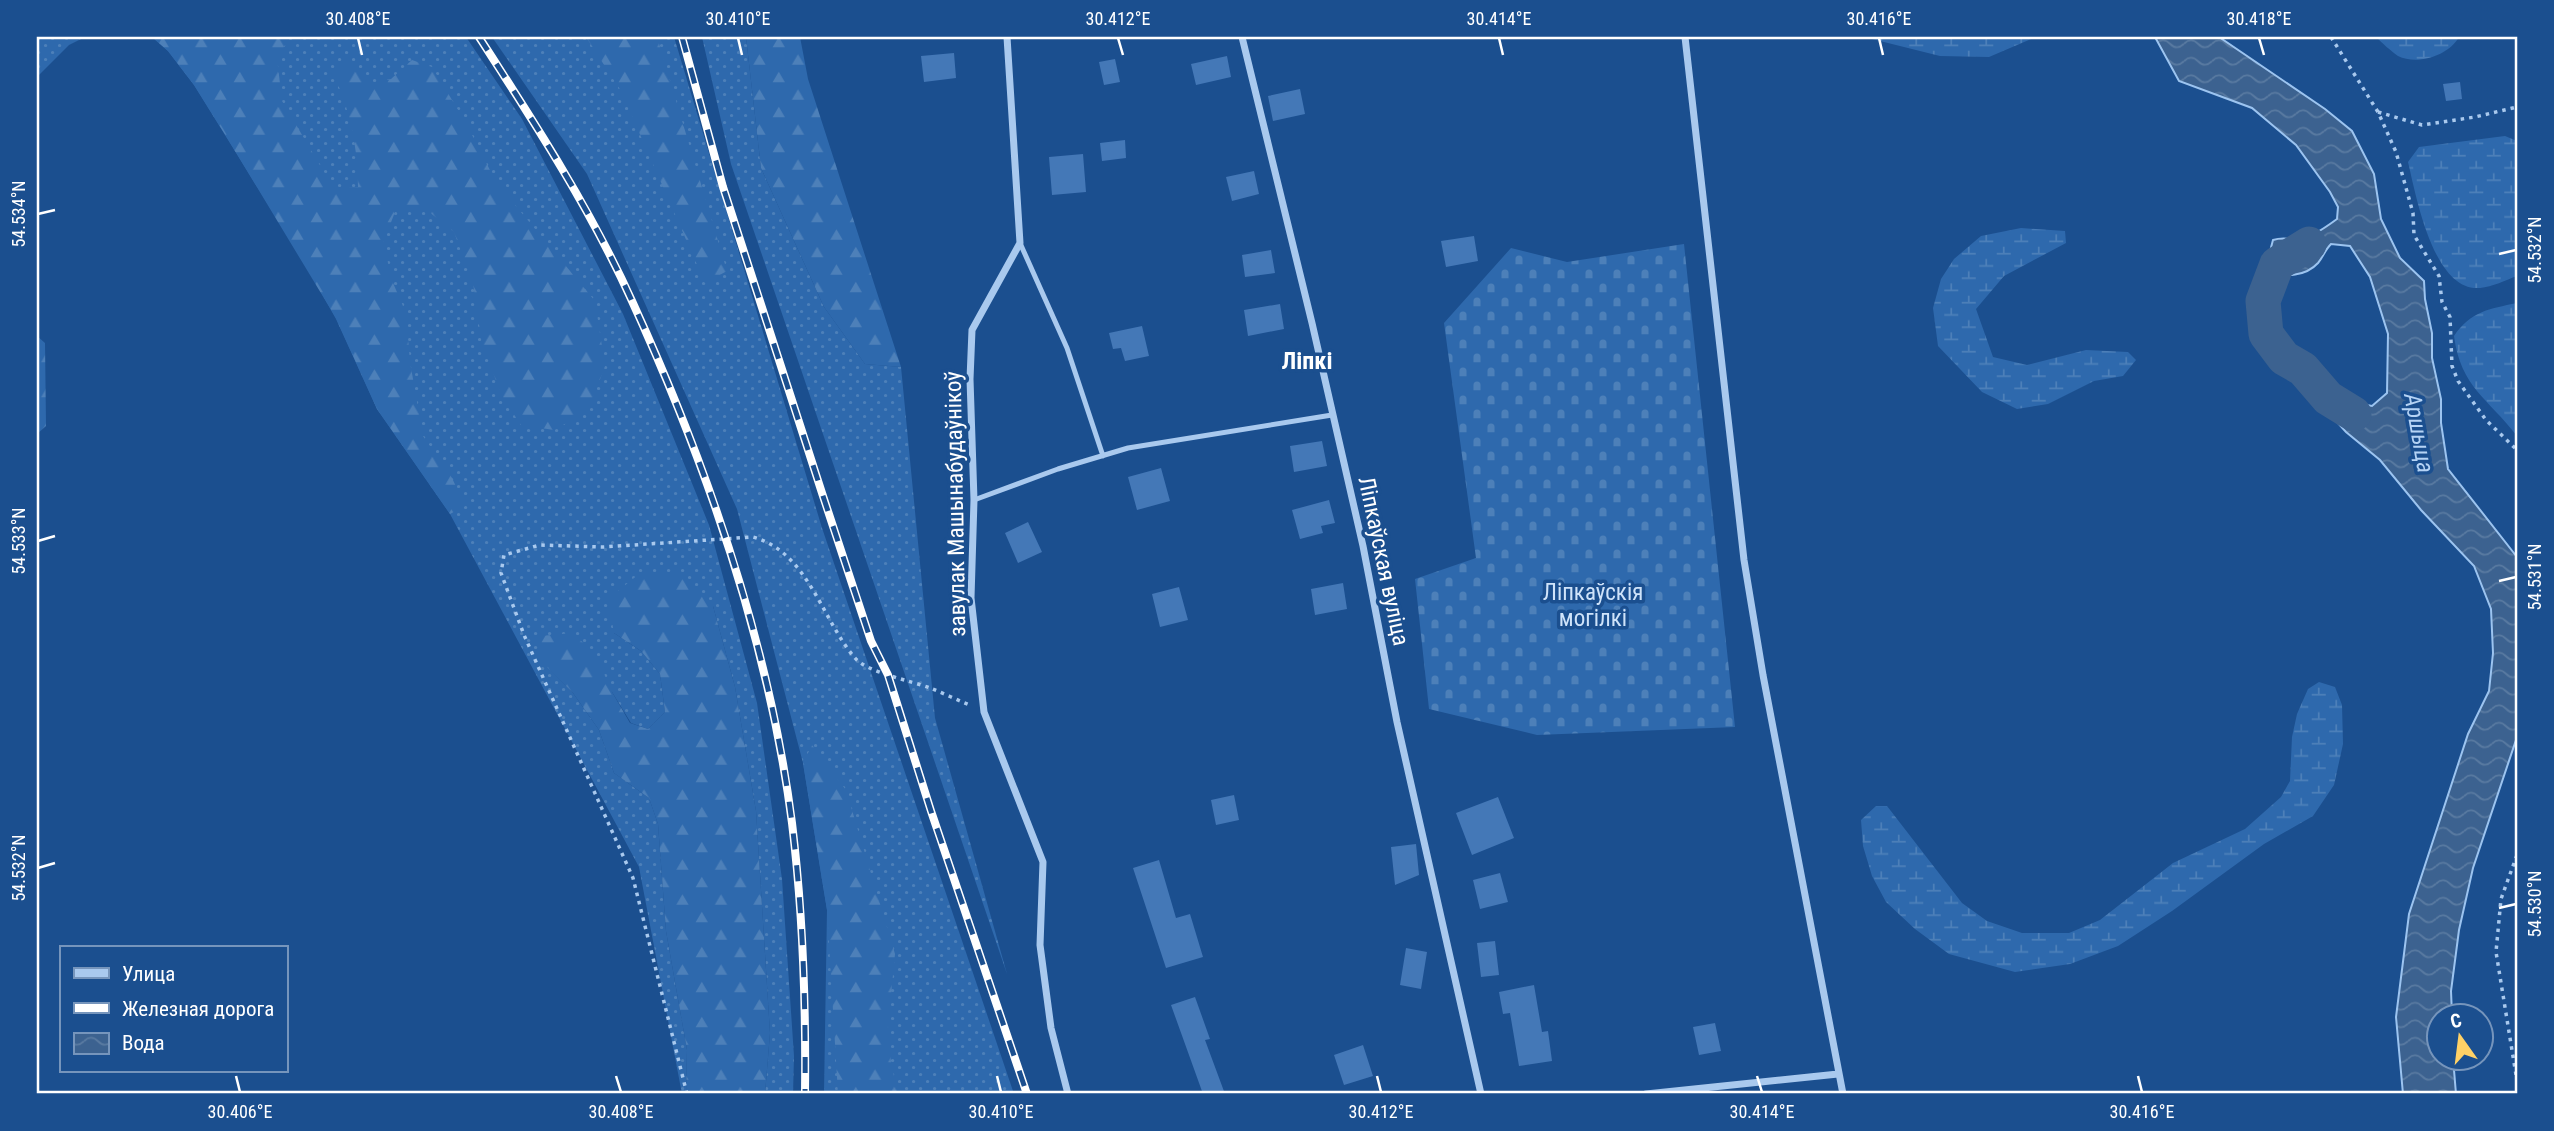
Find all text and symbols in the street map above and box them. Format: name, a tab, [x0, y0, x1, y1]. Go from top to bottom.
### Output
text: 30.408°E	[326, 8, 390, 29]
text: 30.410°E	[706, 8, 770, 29]
text: 30.412°E	[1086, 8, 1150, 29]
text: 30.414°E	[1467, 8, 1531, 29]
text: 30.416°E	[1847, 8, 1911, 29]
text: 30.418°E	[2227, 8, 2291, 29]
text: 54.534°N	[8, 180, 29, 248]
text: 54.532°N	[2524, 216, 2545, 284]
district label: Ліпкі	[1282, 347, 1332, 375]
street label: завулак Машынабудаўнікоў	[940, 371, 971, 637]
water label: Аршыца	[2398, 390, 2440, 475]
street label: Ліпкаўская вуліца	[1352, 474, 1415, 648]
text: 54.533°N	[8, 507, 29, 575]
text: 54.531°N	[2524, 543, 2545, 611]
park label: Ліпкаўскія могілкі	[1543, 579, 1643, 632]
text: 54.532°N	[8, 834, 29, 902]
text: 54.530°N	[2524, 870, 2545, 938]
legend	[60, 946, 287, 1072]
text: Улица	[122, 962, 175, 986]
text: Железная дорога	[122, 997, 274, 1021]
north arrow	[2424, 1002, 2494, 1072]
text: С	[2448, 1008, 2464, 1033]
text: Вода	[122, 1031, 165, 1055]
text: 30.406°E	[208, 1101, 272, 1122]
text: 30.408°E	[589, 1101, 653, 1122]
text: 30.410°E	[969, 1101, 1033, 1122]
text: 30.412°E	[1349, 1101, 1413, 1122]
text: 30.414°E	[1730, 1101, 1794, 1122]
text: 30.416°E	[2110, 1101, 2174, 1122]

